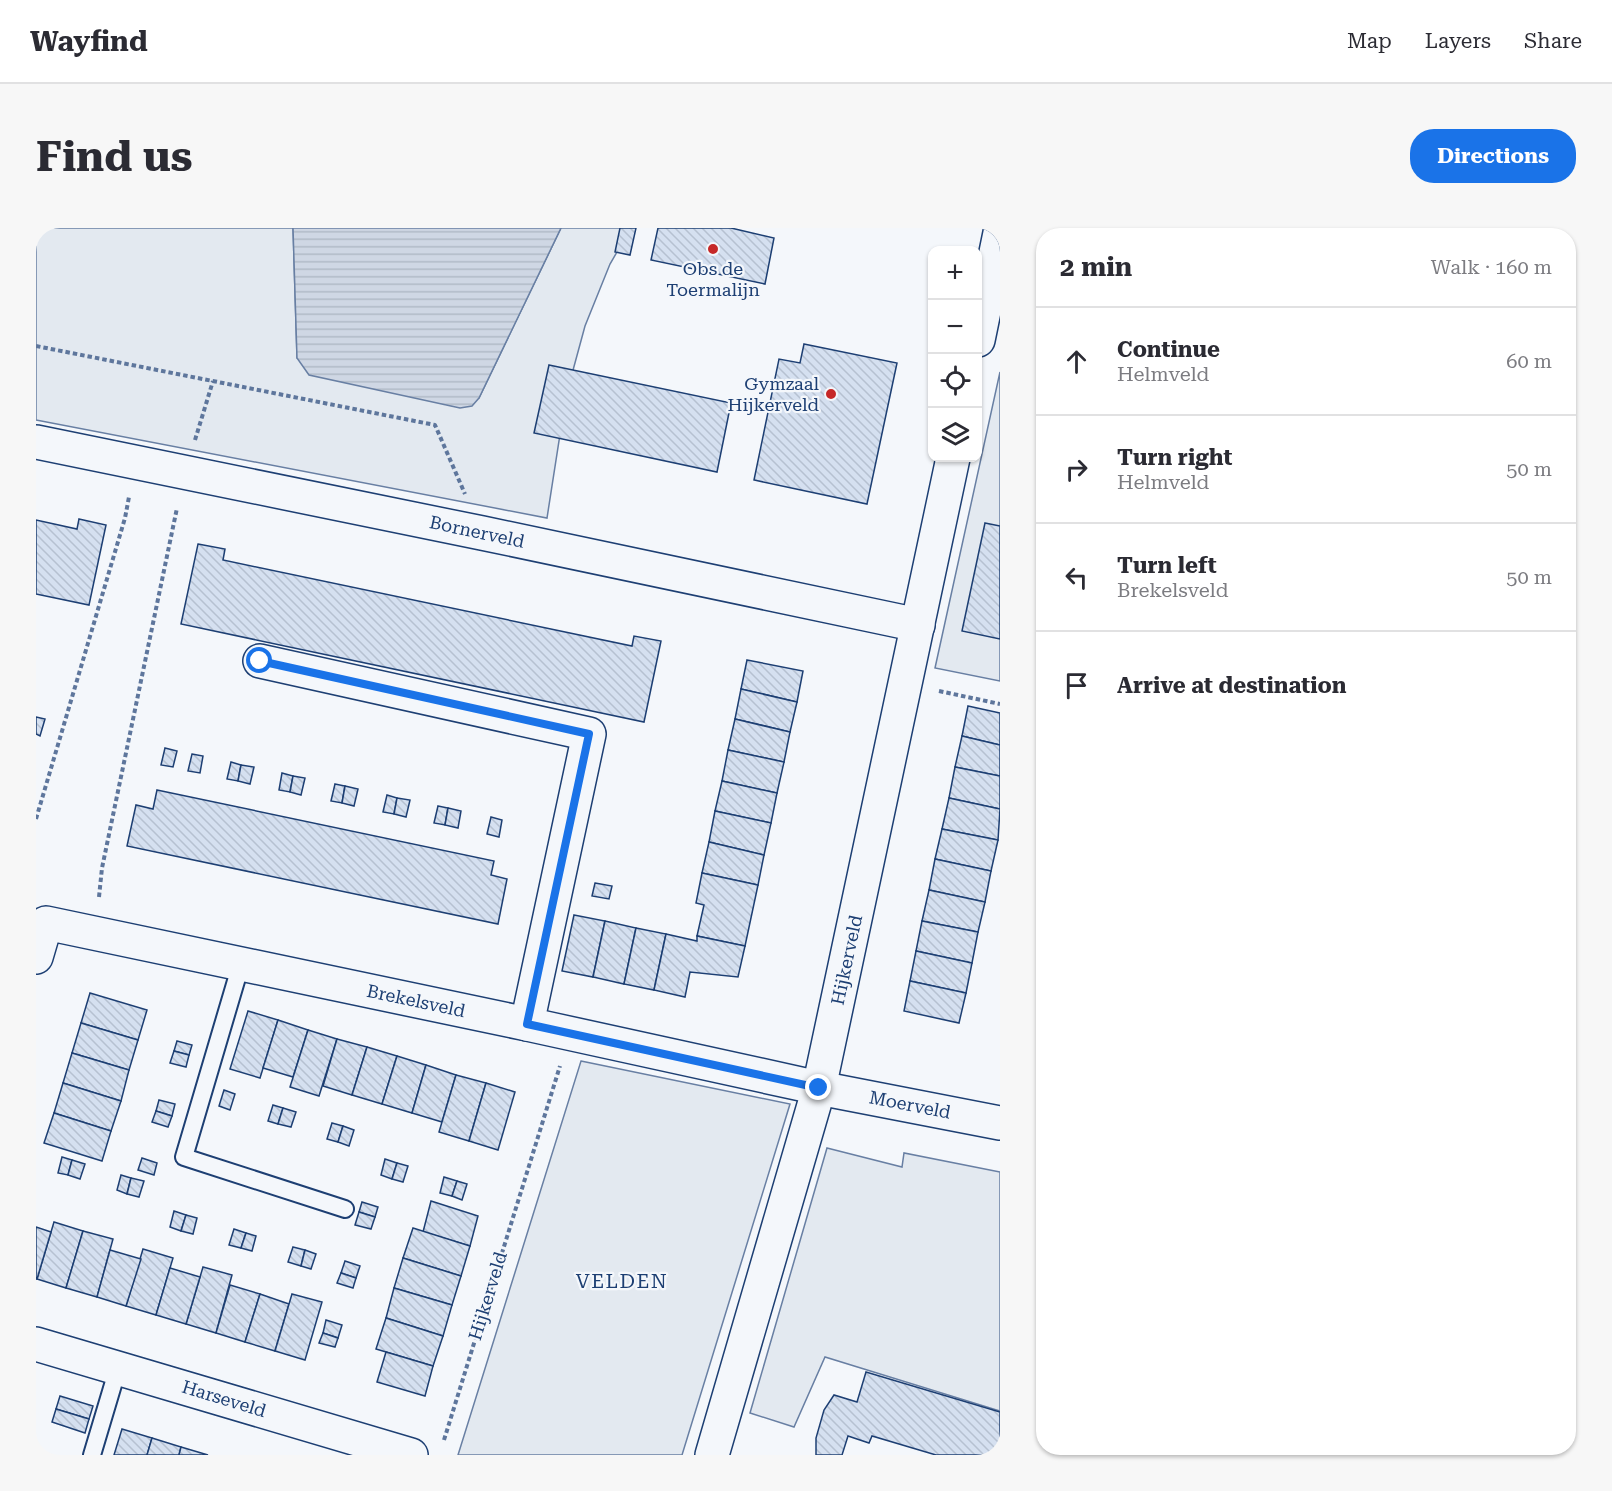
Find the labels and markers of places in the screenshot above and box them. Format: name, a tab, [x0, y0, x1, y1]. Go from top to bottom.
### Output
marker: Obs de Toermalijn	[706, 242, 720, 256]
place label: Obs de Toermalijn	[666, 258, 760, 300]
place label: Gymzaal Hijkerveld	[728, 373, 819, 415]
marker: Gymzaal Hijkerveld	[824, 387, 838, 401]

